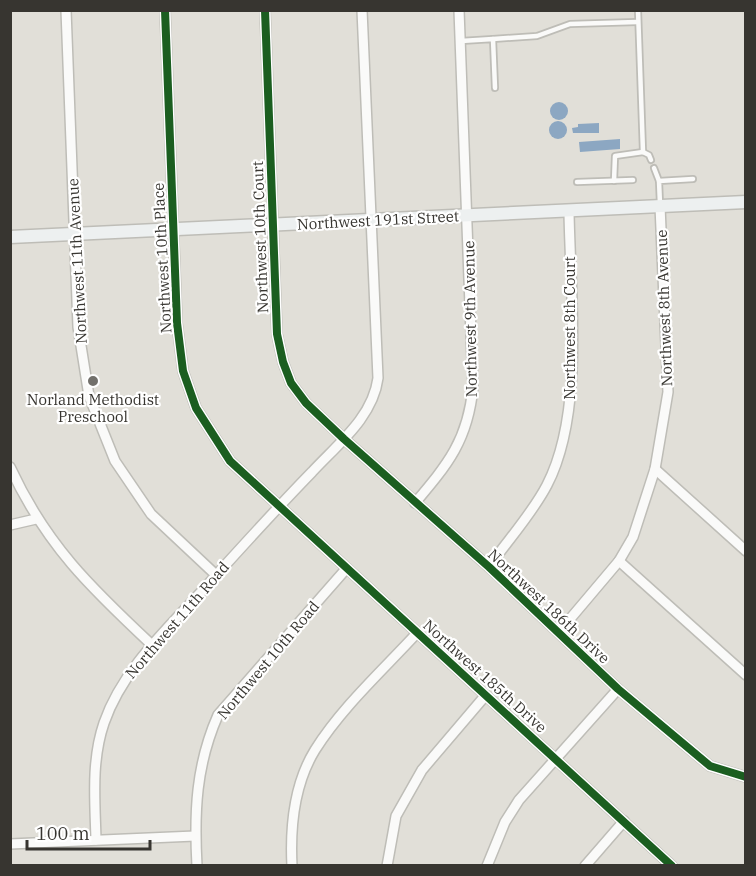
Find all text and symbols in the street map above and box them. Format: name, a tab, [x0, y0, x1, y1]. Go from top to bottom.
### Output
street label: Northwest 10th Court	[248, 160, 272, 314]
street label: Northwest 11th Avenue	[63, 178, 91, 344]
street label: Northwest 10th Place	[149, 182, 175, 334]
street label: Northwest 191st Street	[297, 206, 459, 234]
street label: Northwest 8th Avenue	[652, 229, 676, 387]
street label: Northwest 9th Avenue	[459, 240, 481, 398]
street label: Northwest 8th Court	[560, 256, 579, 400]
marker: Norland Methodist Preschool	[86, 374, 100, 388]
place label: Norland Methodist Preschool	[27, 390, 159, 426]
street label: Northwest 186th Drive	[484, 545, 614, 667]
street label: Northwest 11th Road	[121, 558, 233, 682]
street label: Northwest 10th Road	[213, 597, 323, 723]
street label: Northwest 185th Drive	[419, 615, 551, 737]
scale bar	[27, 813, 150, 851]
text: 100 m	[36, 822, 90, 845]

